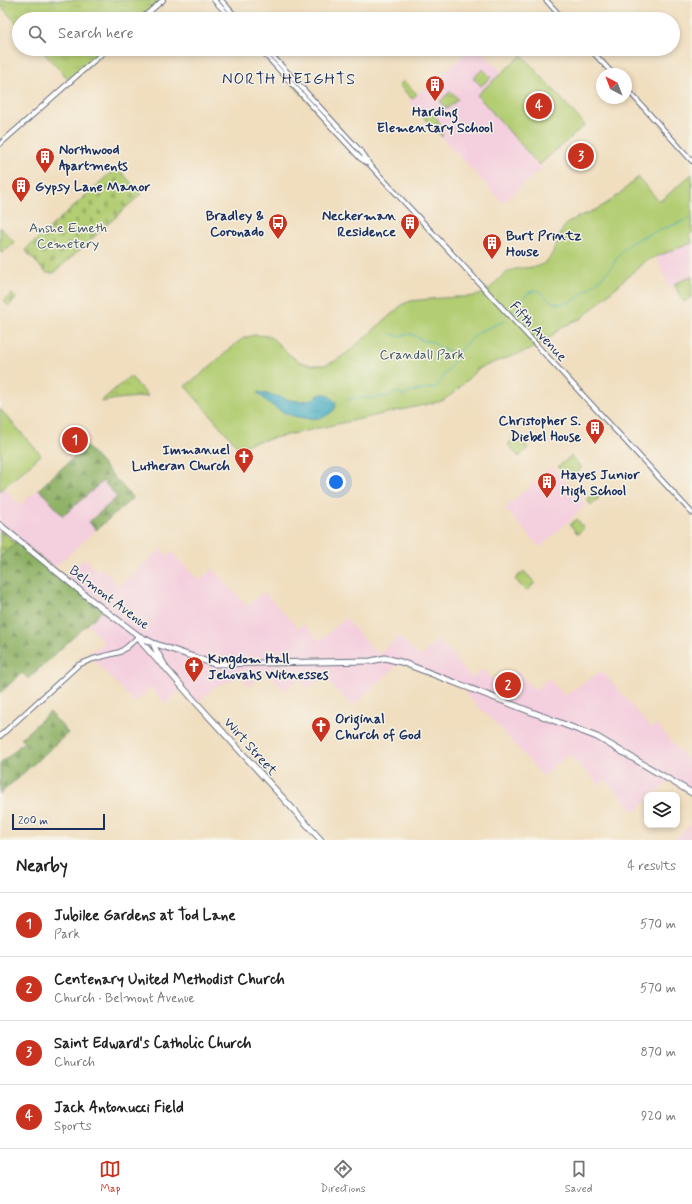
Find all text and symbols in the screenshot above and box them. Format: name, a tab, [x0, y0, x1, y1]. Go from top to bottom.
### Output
search box	[12, 12, 680, 56]
icon: search	[26, 23, 48, 45]
text: Search here	[58, 24, 134, 44]
north arrow	[596, 68, 632, 104]
district label: NORTH HEIGHTS	[222, 69, 356, 90]
building icon: Harding Elementary School	[424, 74, 446, 102]
pin: 4	[526, 91, 552, 121]
place label: Harding Elementary School	[377, 103, 493, 137]
place label: Northwood Apartments	[59, 141, 128, 177]
pin: 3	[568, 141, 594, 171]
building icon: Northwood Apartments	[34, 146, 56, 174]
building icon: Gypsy Lane Manor	[10, 175, 32, 203]
place label: Gypsy Lane Manor	[35, 178, 151, 196]
place label: Bradley & Coronado	[206, 207, 264, 241]
place label: Neckerman Residence	[322, 207, 397, 241]
bus stop icon: Bradley & Coronado	[267, 212, 289, 240]
building icon: Neckerman Residence	[399, 212, 421, 240]
park label: Anshe Emeth Cemetery	[29, 219, 107, 253]
place label: Burt Printz House	[506, 227, 582, 261]
building icon: Burt Printz House	[481, 232, 503, 260]
street label: Fifth Avenue	[506, 298, 571, 366]
park label: Crandall Park	[379, 346, 465, 364]
place label: Christopher S. Diebel House	[499, 412, 581, 446]
building icon: Christopher S. Diebel House	[584, 417, 606, 445]
pin: 1	[62, 425, 88, 455]
place label: Immanuel Lutheran Church	[132, 441, 230, 475]
church icon: Immanuel Lutheran Church	[233, 446, 255, 474]
place label: Hayes Junior High School	[561, 466, 640, 503]
building icon: Hayes Junior High School	[536, 471, 558, 499]
your location	[326, 472, 346, 492]
street label: Belmont Avenue	[65, 562, 154, 634]
place label: Kingdom Hall Jehovahs Witnesses	[208, 650, 329, 684]
church icon: Kingdom Hall Jehovahs Witnesses	[183, 655, 205, 683]
pin: 2	[495, 670, 521, 700]
place label: Original Church of God	[335, 710, 421, 744]
street label: Wirt Street	[219, 714, 282, 780]
church icon: Original Church of God	[310, 715, 332, 743]
map controls	[644, 792, 680, 828]
button: layers	[644, 792, 680, 828]
scale bar	[12, 812, 105, 831]
text: 200 m	[18, 814, 48, 828]
text: Nearby	[16, 855, 68, 877]
text: 4 results	[627, 858, 676, 875]
text: Jubilee Gardens at Tod Lane	[54, 906, 236, 926]
text: 1	[26, 916, 32, 933]
text: 570 m	[640, 916, 676, 933]
text: Park	[54, 926, 80, 943]
text: Centenary United Methodist Church	[54, 970, 285, 990]
text: 2	[26, 980, 32, 997]
text: 570 m	[640, 980, 676, 997]
text: Church · Belmont Avenue	[54, 990, 195, 1007]
text: Saint Edward's Catholic Church	[54, 1034, 252, 1054]
text: 3	[26, 1044, 32, 1061]
text: 870 m	[640, 1044, 676, 1061]
text: Church	[54, 1054, 95, 1071]
text: Jack Antonucci Field	[54, 1098, 184, 1118]
text: 4	[25, 1108, 33, 1125]
text: 920 m	[641, 1108, 676, 1125]
text: Sports	[54, 1118, 92, 1135]
tab: Map	[99, 1158, 121, 1196]
tab: Directions	[320, 1158, 366, 1196]
tab: Saved	[565, 1158, 592, 1196]

